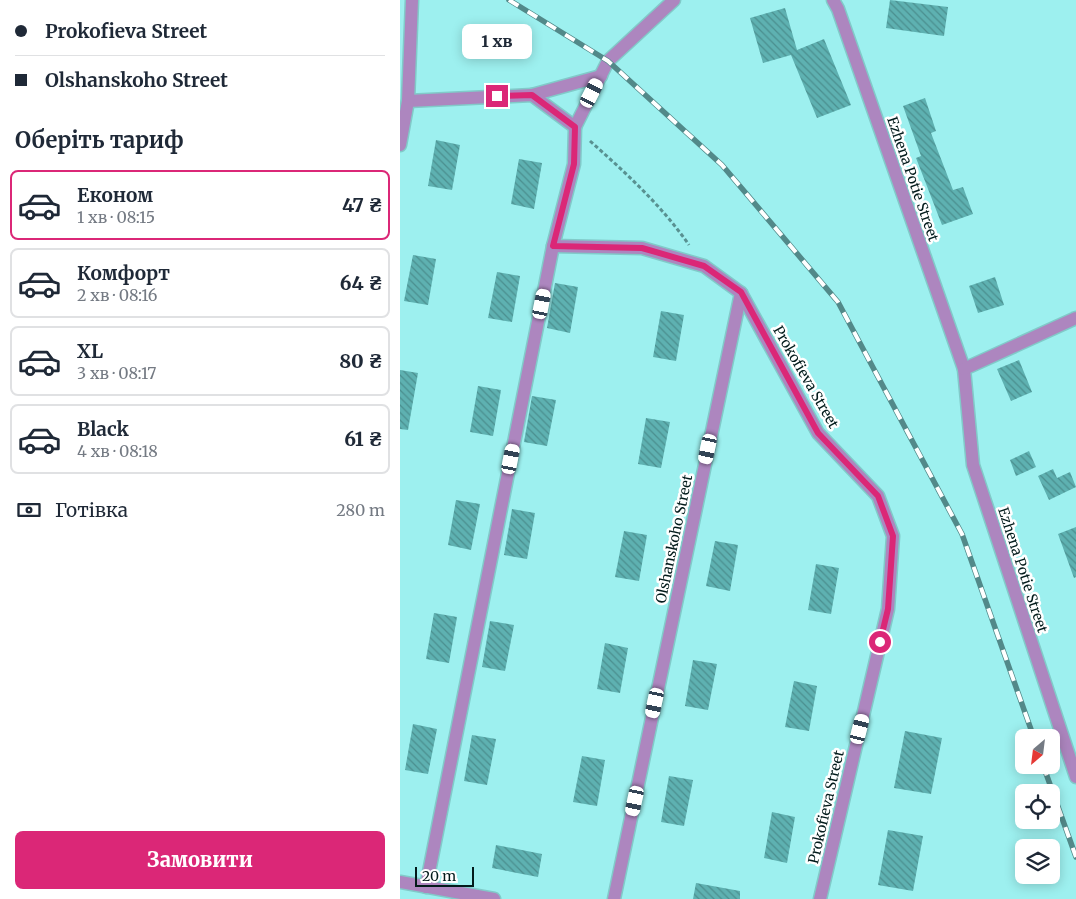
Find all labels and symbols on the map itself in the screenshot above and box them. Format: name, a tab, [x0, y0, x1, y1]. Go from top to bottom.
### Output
callout: 1 хв	[462, 23, 532, 58]
car	[578, 76, 605, 110]
route end	[486, 85, 508, 107]
street label: Ezhena Potie Street	[883, 114, 943, 244]
car	[531, 288, 552, 320]
street label: Prokofieva Street	[769, 322, 843, 432]
car	[697, 433, 718, 465]
car	[500, 443, 521, 475]
street label: Olshanskoho Street	[652, 473, 697, 605]
street label: Ezhena Potie Street	[994, 505, 1052, 635]
route start	[869, 631, 891, 653]
car	[644, 687, 665, 719]
car	[849, 713, 870, 745]
north arrow	[1015, 729, 1060, 774]
street label: Prokofieva Street	[804, 748, 848, 865]
car	[624, 785, 645, 817]
scale bar	[415, 864, 474, 887]

